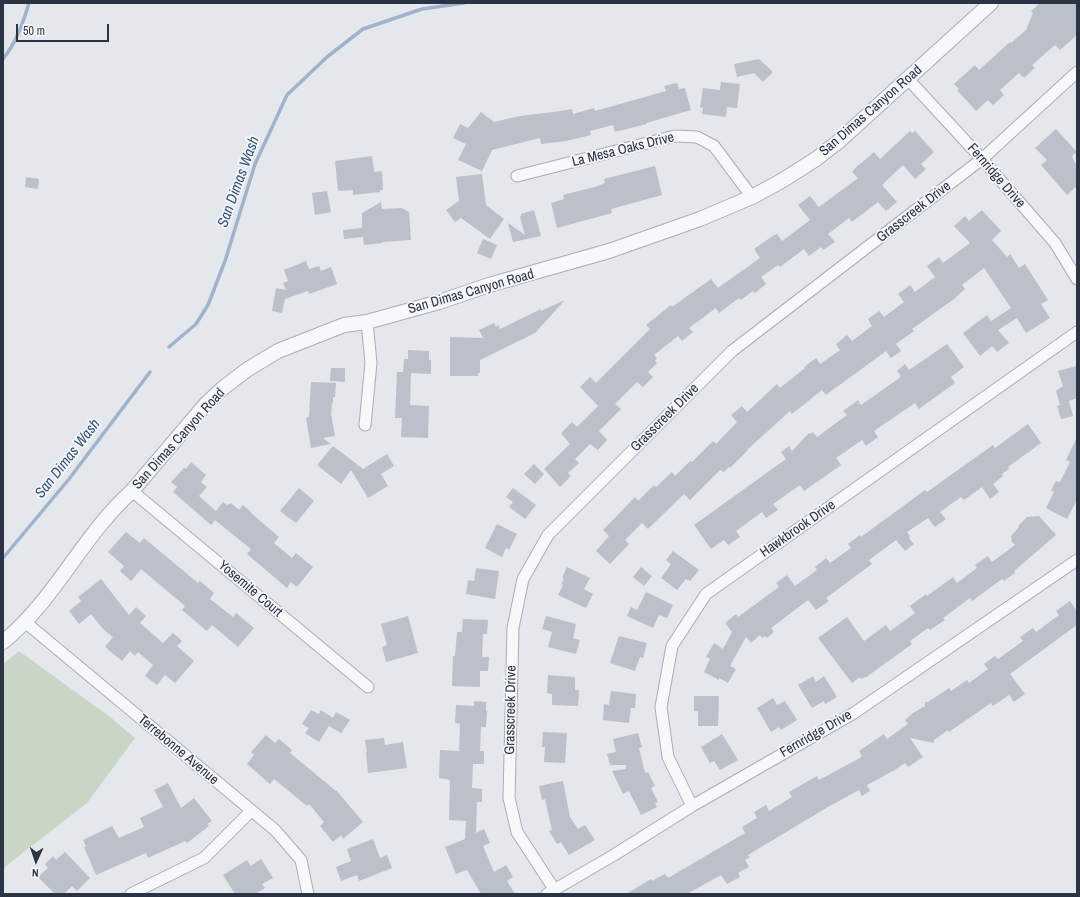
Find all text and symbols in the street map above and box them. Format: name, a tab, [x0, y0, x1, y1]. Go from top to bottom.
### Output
scale bar	[18, 16, 111, 42]
text: 50 m	[23, 23, 45, 39]
street label: San Dimas Canyon Road	[816, 62, 926, 160]
street label: La Mesa Oaks Drive	[570, 129, 676, 171]
water label: San Dimas Wash	[214, 134, 264, 230]
street label: Fernridge Drive	[963, 140, 1029, 212]
street label: Grasscreek Drive	[874, 178, 954, 246]
street label: San Dimas Canyon Road	[406, 266, 536, 318]
street label: Grasscreek Drive	[627, 380, 703, 456]
street label: San Dimas Canyon Road	[129, 385, 229, 493]
water label: San Dimas Wash	[32, 416, 104, 502]
street label: Hawkbrook Drive	[757, 497, 839, 561]
street label: Yosemite Court	[214, 557, 286, 621]
street label: Grasscreek Drive	[502, 665, 520, 755]
street label: Fernridge Drive	[777, 707, 855, 761]
street label: Terrebonne Avenue	[134, 711, 222, 789]
north arrow	[16, 841, 56, 881]
text: N	[32, 866, 39, 880]

